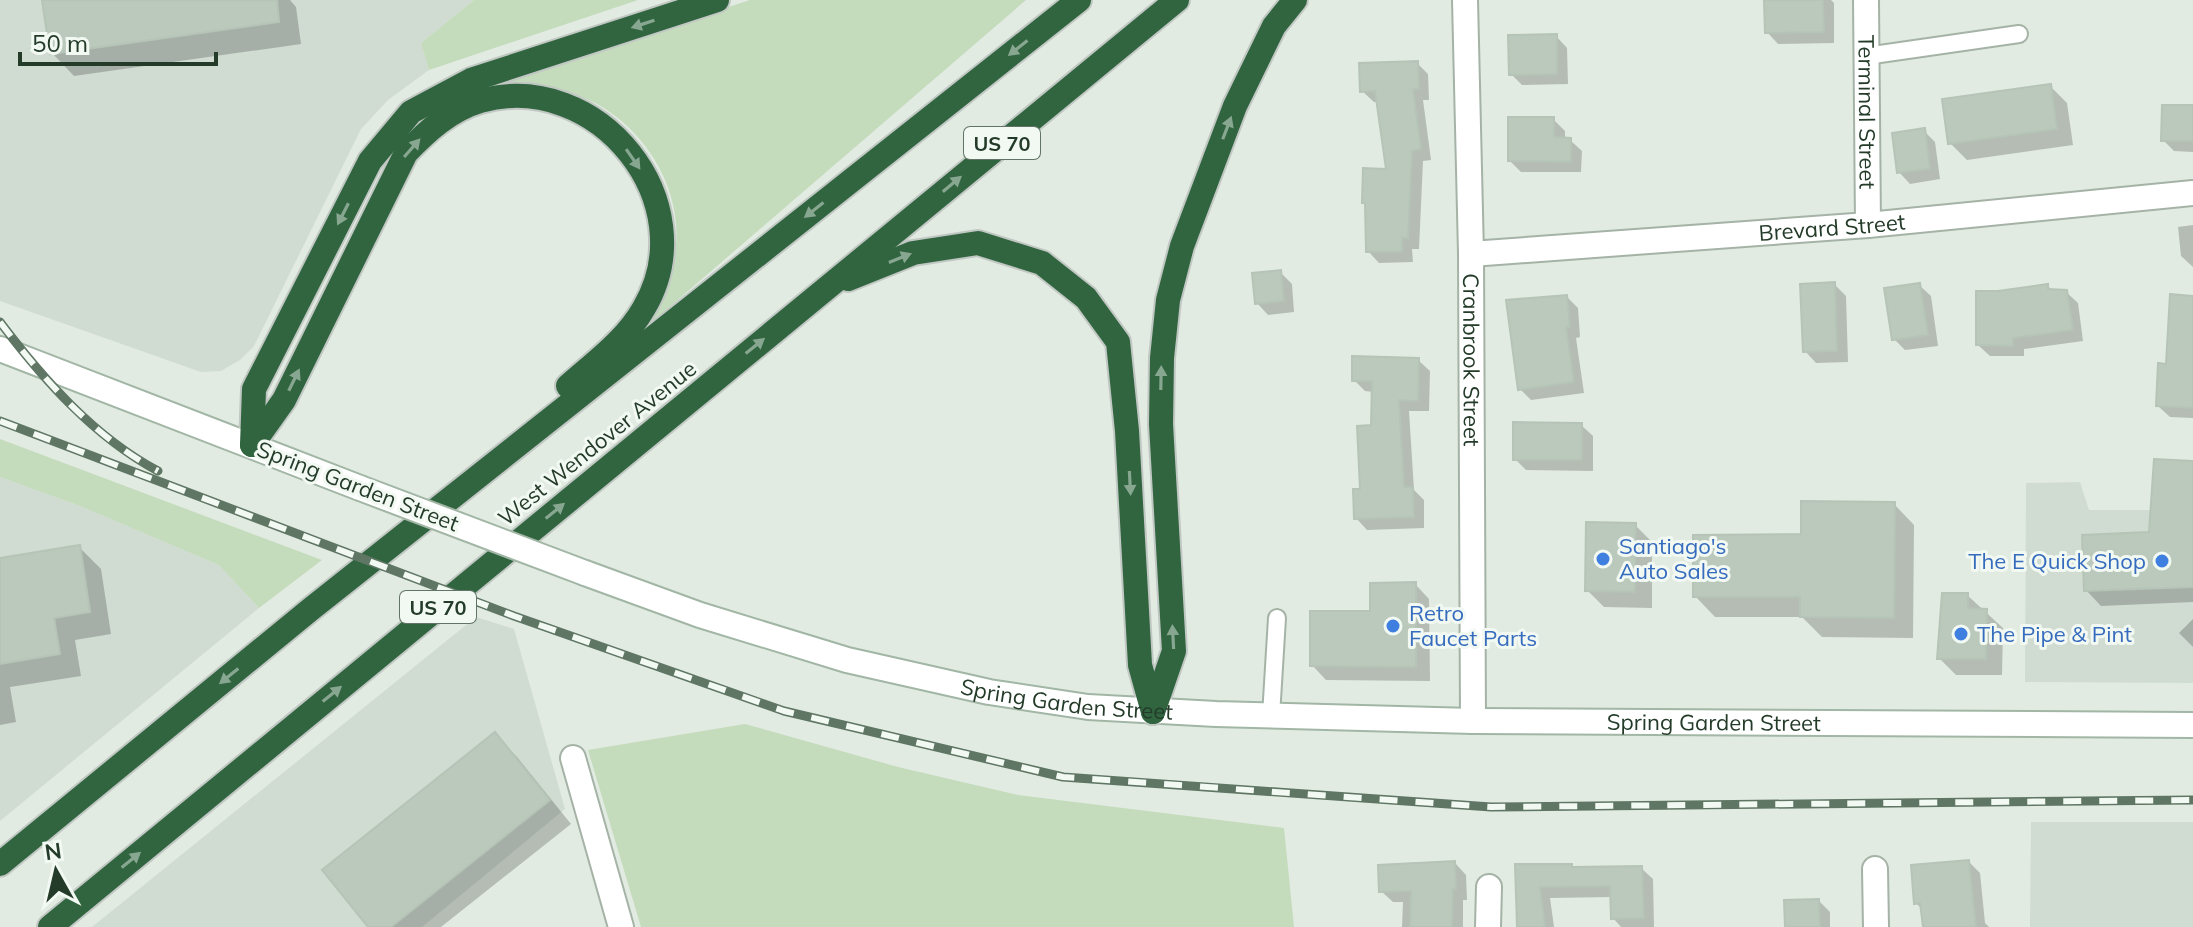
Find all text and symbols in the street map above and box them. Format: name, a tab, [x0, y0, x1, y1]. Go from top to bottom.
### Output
scale bar	[20, 16, 216, 66]
one-way arrow	[631, 19, 655, 31]
text: 50 m	[32, 28, 88, 58]
street label: Terminal Street	[1852, 35, 1882, 189]
one-way arrow	[1008, 40, 1028, 56]
one-way arrow	[1221, 116, 1234, 140]
road number: US 70	[964, 127, 1040, 159]
one-way arrow	[403, 139, 420, 159]
one-way arrow	[625, 149, 640, 170]
one-way arrow	[942, 176, 962, 193]
one-way arrow	[804, 201, 824, 218]
one-way arrow	[337, 203, 350, 226]
street label: Brevard Street	[1758, 207, 1907, 247]
one-way arrow	[888, 251, 912, 264]
street label: Cranbrook Street	[1457, 273, 1486, 447]
one-way arrow	[745, 338, 765, 355]
street label: West Wendover Avenue	[492, 354, 702, 532]
one-way arrow	[1155, 365, 1168, 390]
one-way arrow	[287, 368, 301, 391]
street label: Spring Garden Street	[253, 435, 463, 537]
one-way arrow	[1124, 471, 1137, 496]
one-way arrow	[544, 503, 565, 520]
place label: Santiago's Auto Sales	[1619, 532, 1729, 585]
place label: The E Quick Shop	[1968, 547, 2146, 575]
marker: Santiago's Auto Sales	[1594, 550, 1612, 568]
marker: The E Quick Shop	[2153, 552, 2171, 570]
road number: US 70	[400, 591, 476, 623]
place label: Retro Faucet Parts	[1409, 599, 1537, 652]
marker: Retro Faucet Parts	[1384, 617, 1402, 635]
place label: The Pipe & Pint	[1977, 620, 2132, 648]
one-way arrow	[1167, 624, 1180, 649]
marker: The Pipe & Pint	[1952, 625, 1970, 643]
one-way arrow	[219, 667, 239, 684]
street label: Spring Garden Street	[958, 672, 1174, 726]
one-way arrow	[322, 687, 342, 703]
street label: Spring Garden Street	[1607, 708, 1821, 737]
north arrow	[16, 831, 96, 911]
text: N	[43, 836, 63, 866]
one-way arrow	[121, 852, 141, 869]

